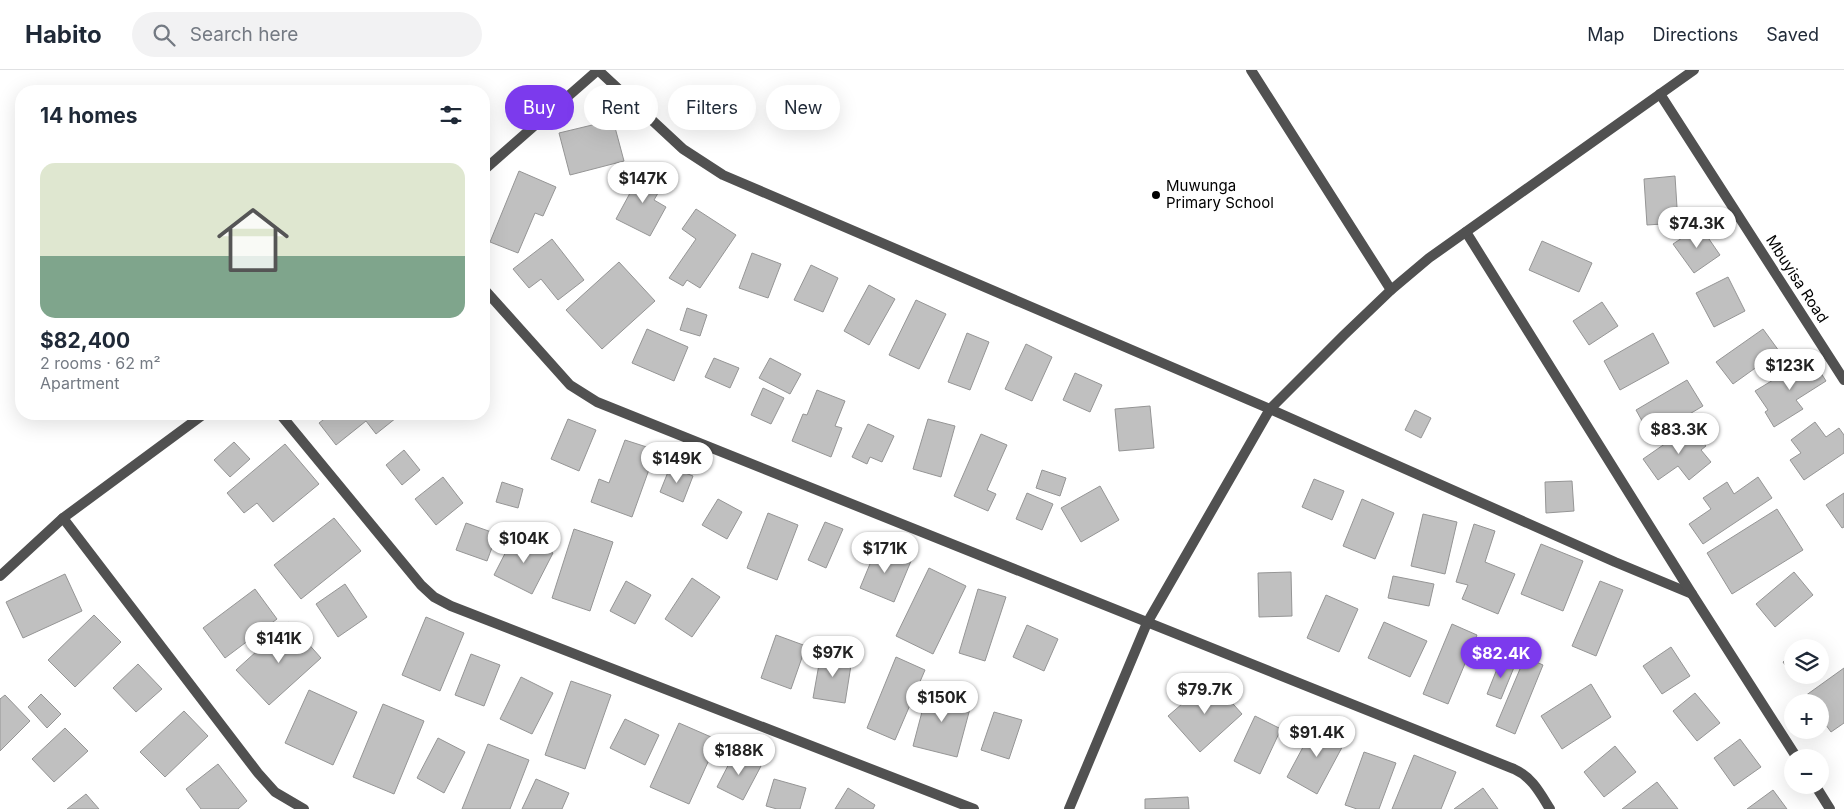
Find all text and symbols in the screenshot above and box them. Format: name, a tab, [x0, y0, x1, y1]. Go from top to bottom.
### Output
search box	[132, 12, 482, 57]
text: Habito	[25, 20, 102, 49]
icon: search	[150, 21, 178, 49]
text: Search here	[190, 23, 298, 46]
text: Map	[1587, 24, 1625, 45]
text: Directions	[1653, 24, 1738, 45]
text: Saved	[1766, 24, 1819, 45]
chip: Buy	[505, 85, 574, 130]
chip: Rent	[584, 85, 658, 130]
chip: Filters	[668, 85, 756, 130]
chip: New	[766, 85, 840, 130]
icon: filters	[437, 101, 465, 129]
text: 14 homes	[40, 103, 138, 128]
pin: $147K	[608, 162, 678, 204]
text: $147K	[618, 168, 668, 188]
place label: Muwunga Primary School	[1166, 176, 1274, 212]
marker: Muwunga Primary School	[1150, 189, 1162, 201]
icon: home	[208, 195, 298, 285]
pin: $74.3K	[1656, 206, 1738, 249]
text: $74.3K	[1669, 213, 1725, 233]
street label: Mbuyisa Road	[1762, 231, 1833, 326]
text: $82,400	[40, 328, 130, 353]
pin: $123K	[1755, 348, 1825, 391]
text: 2 rooms · 62 m²	[40, 353, 161, 373]
text: $123K	[1765, 355, 1815, 375]
text: Apartment	[40, 373, 120, 393]
pin: $83.3K	[1638, 412, 1720, 455]
text: $83.3K	[1650, 419, 1708, 439]
pin: $149K	[642, 442, 712, 484]
text: $149K	[652, 448, 702, 468]
pin: $104K	[489, 522, 559, 564]
text: $104K	[499, 528, 549, 548]
pin: $171K	[850, 532, 920, 574]
text: $171K	[862, 538, 908, 558]
pin: $141K	[244, 622, 314, 664]
text: $141K	[256, 628, 302, 648]
pin: $97K	[803, 636, 863, 678]
pin: $82.4K	[1460, 636, 1542, 679]
map controls	[1784, 639, 1829, 794]
button: layers	[1784, 639, 1829, 684]
text: $97K	[812, 642, 854, 662]
text: $82.4K	[1472, 643, 1530, 663]
pin: $79.7K	[1164, 672, 1246, 715]
text: $79.7K	[1177, 679, 1233, 699]
pin: $150K	[907, 680, 977, 723]
text: $150K	[917, 687, 967, 707]
button: +	[1784, 694, 1829, 739]
pin: $91.4K	[1276, 716, 1358, 758]
text: $91.4K	[1289, 722, 1345, 742]
pin: $188K	[704, 734, 774, 776]
text: $188K	[714, 740, 764, 760]
button: −	[1784, 749, 1829, 794]

